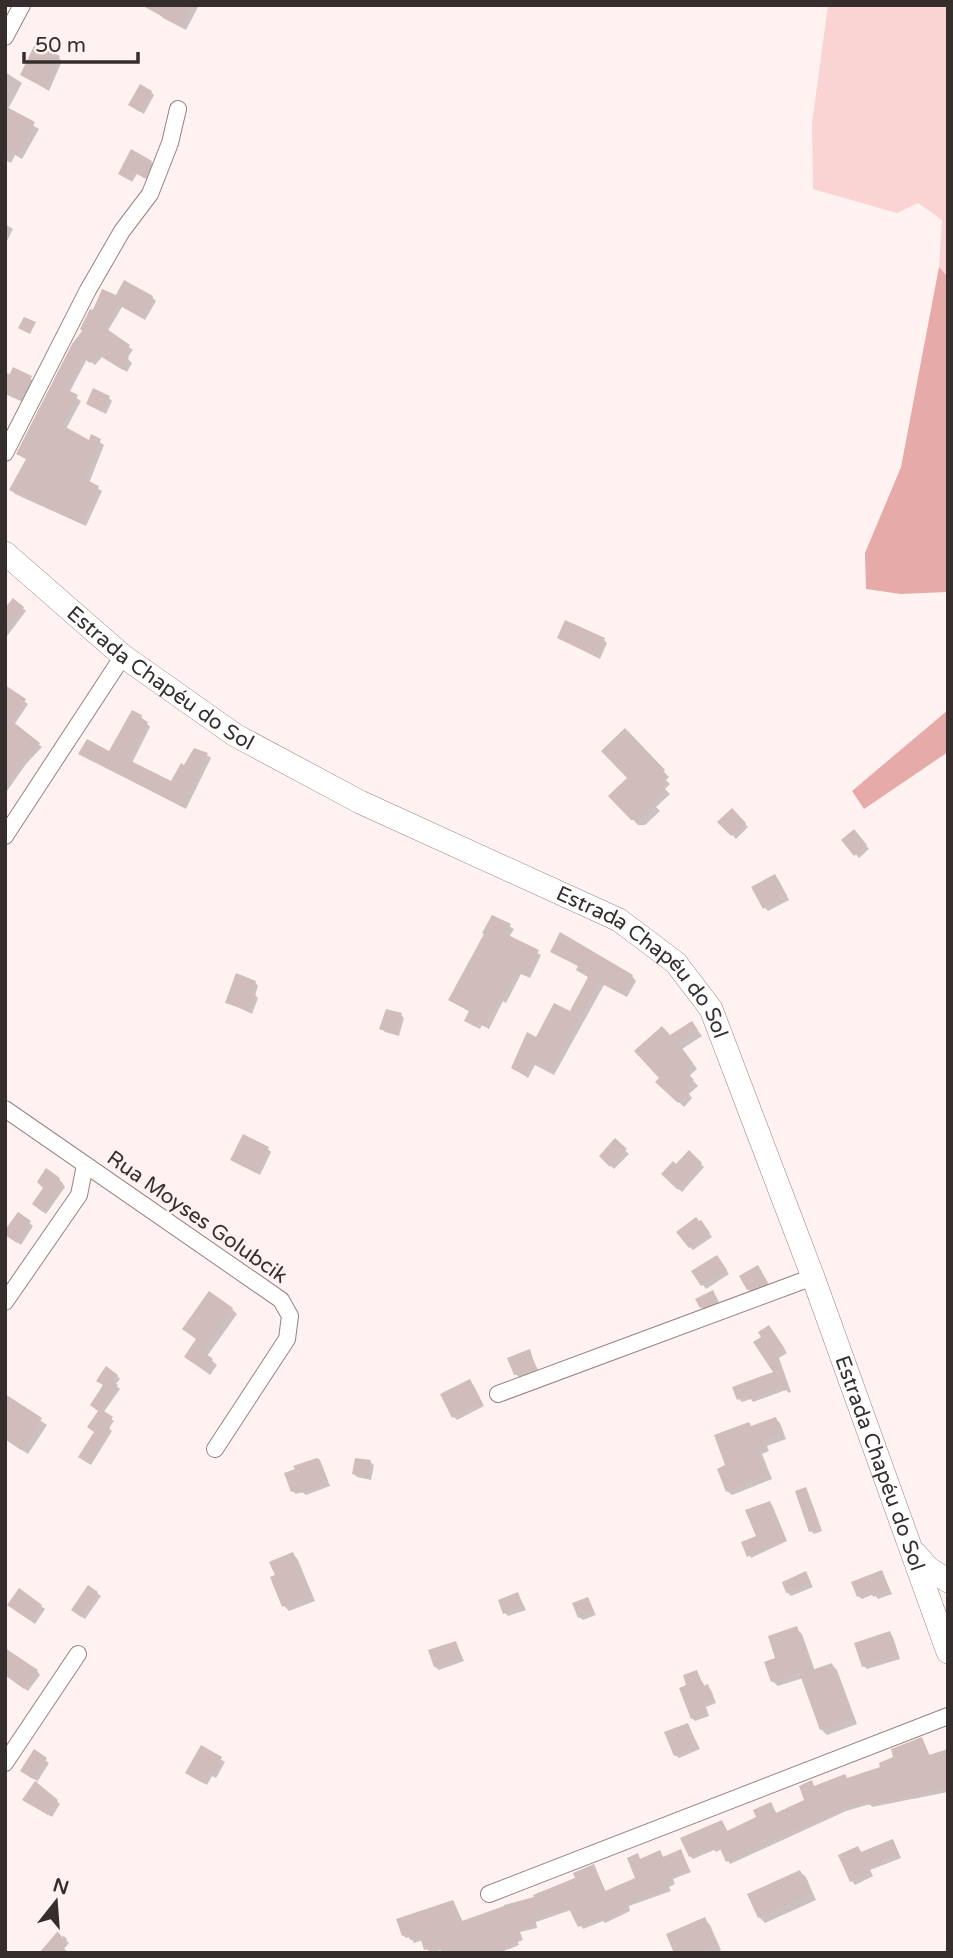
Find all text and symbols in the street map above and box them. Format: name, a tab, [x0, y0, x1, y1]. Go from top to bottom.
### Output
scale bar	[24, 21, 138, 65]
text: 50 m	[35, 33, 86, 58]
street label: Estrada Chapéu do Sol	[62, 601, 258, 755]
street label: Estrada Chapéu do Sol	[552, 881, 733, 1042]
street label: Rua Moyses Golubcik	[102, 1145, 292, 1289]
street label: Estrada Chapéu do Sol	[830, 1352, 930, 1574]
north arrow	[21, 1867, 91, 1937]
text: N	[50, 1874, 71, 1899]

